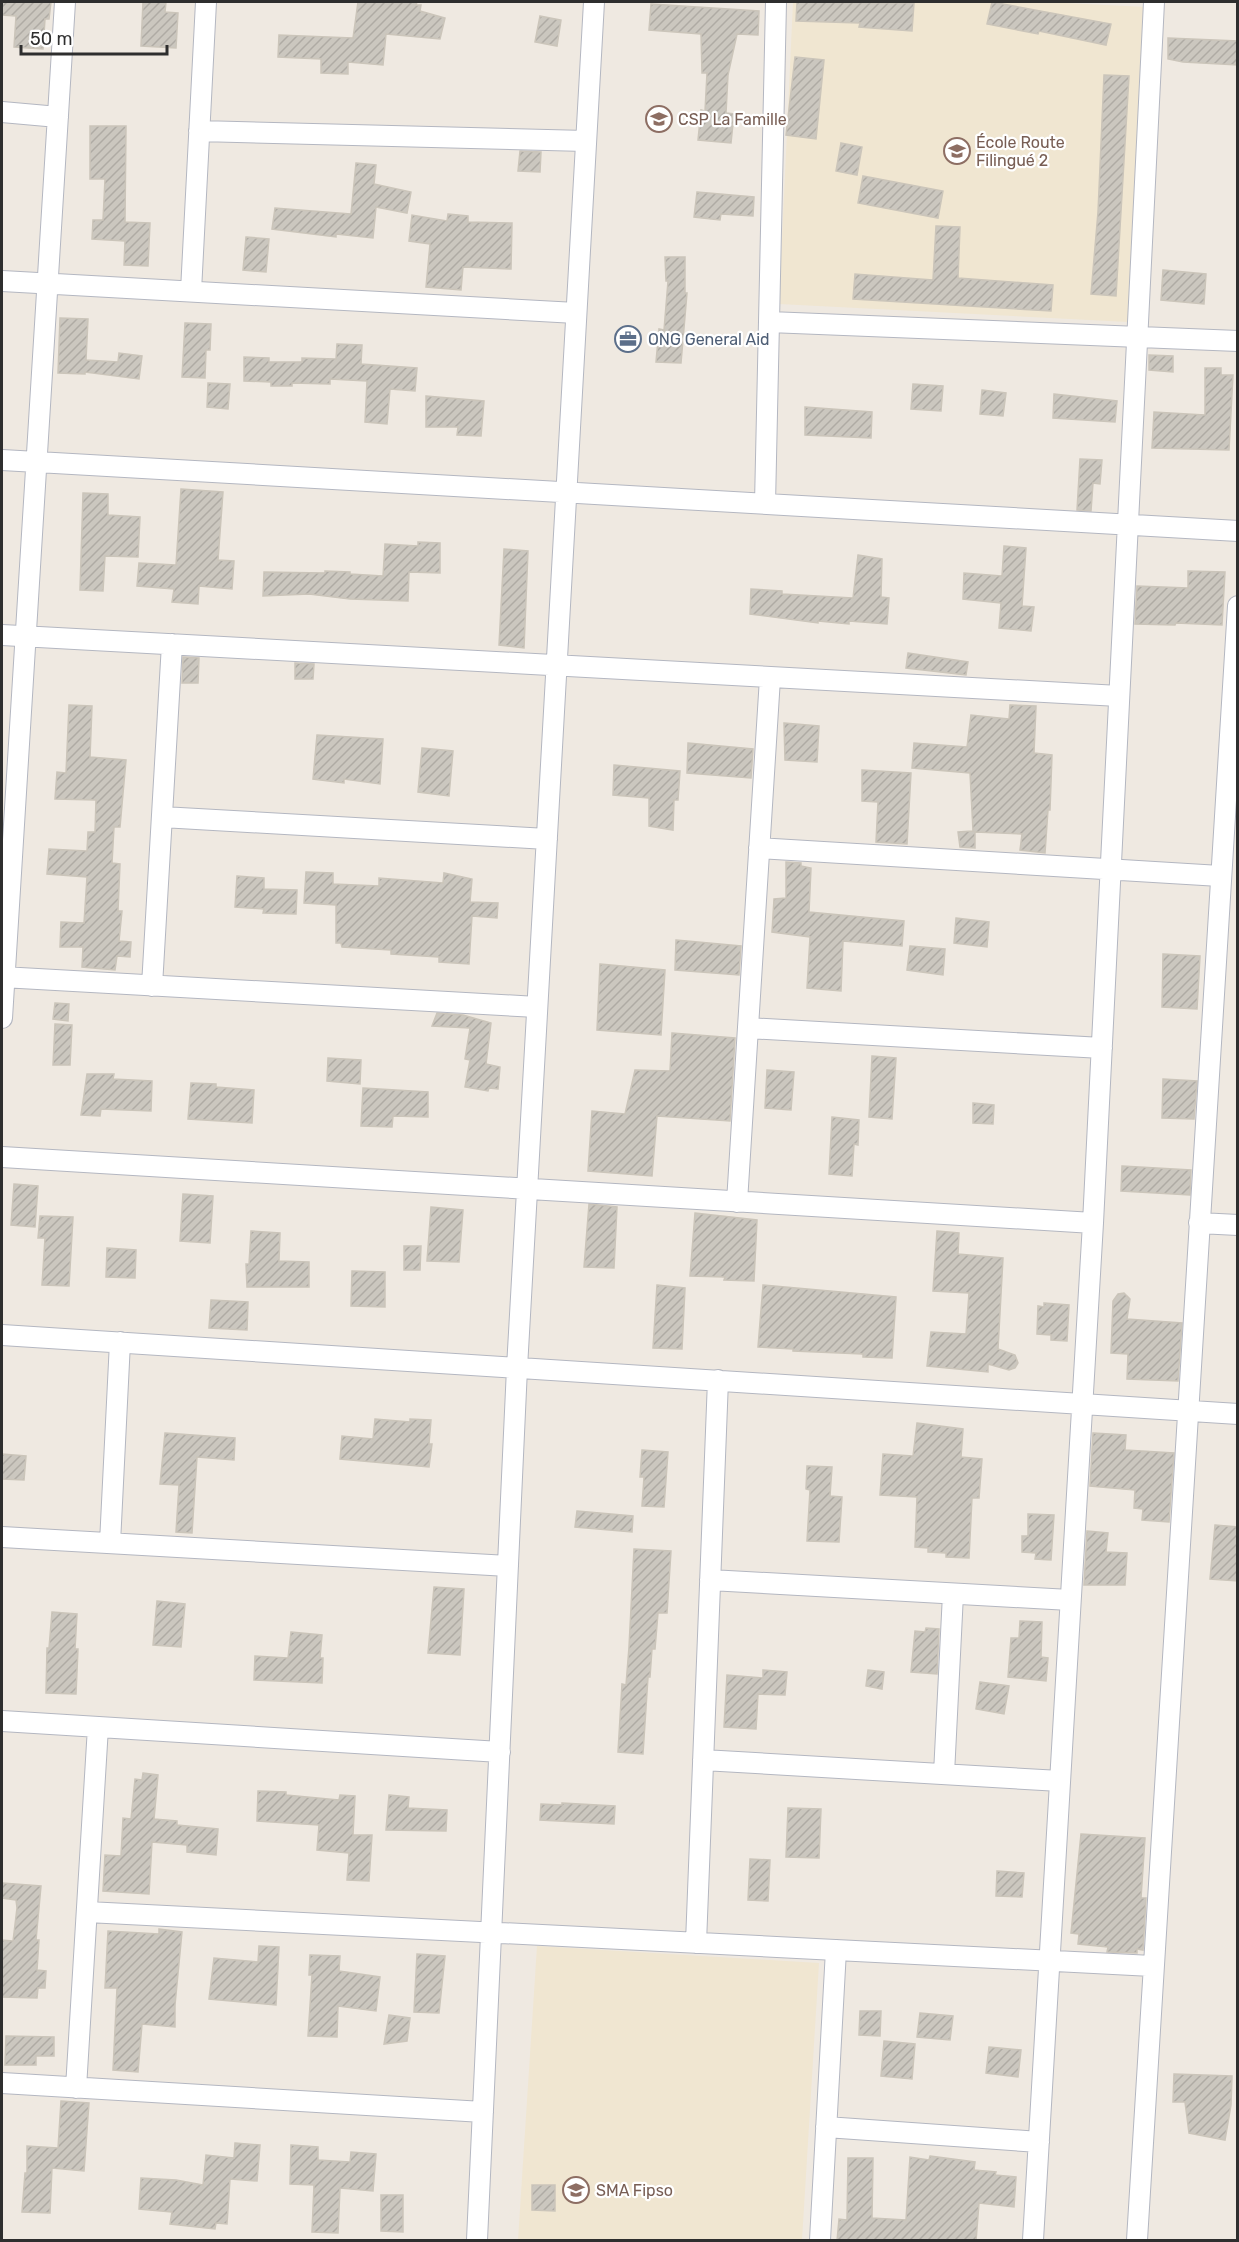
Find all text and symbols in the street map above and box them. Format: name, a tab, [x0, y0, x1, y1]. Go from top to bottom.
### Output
scale bar	[21, 18, 166, 56]
text: 50 m	[30, 28, 73, 50]
school or university icon: CSP La Famille	[644, 104, 674, 134]
place label: CSP La Famille	[678, 110, 787, 129]
place label: École Route Filingué 2	[976, 133, 1065, 170]
school or university icon: École Route Filingué 2	[942, 136, 972, 166]
office icon: ONG General Aid	[613, 324, 643, 354]
place label: ONG General Aid	[648, 330, 770, 349]
school or university icon: SMA Fipso	[561, 2175, 591, 2205]
place label: SMA Fipso	[596, 2181, 673, 2200]

